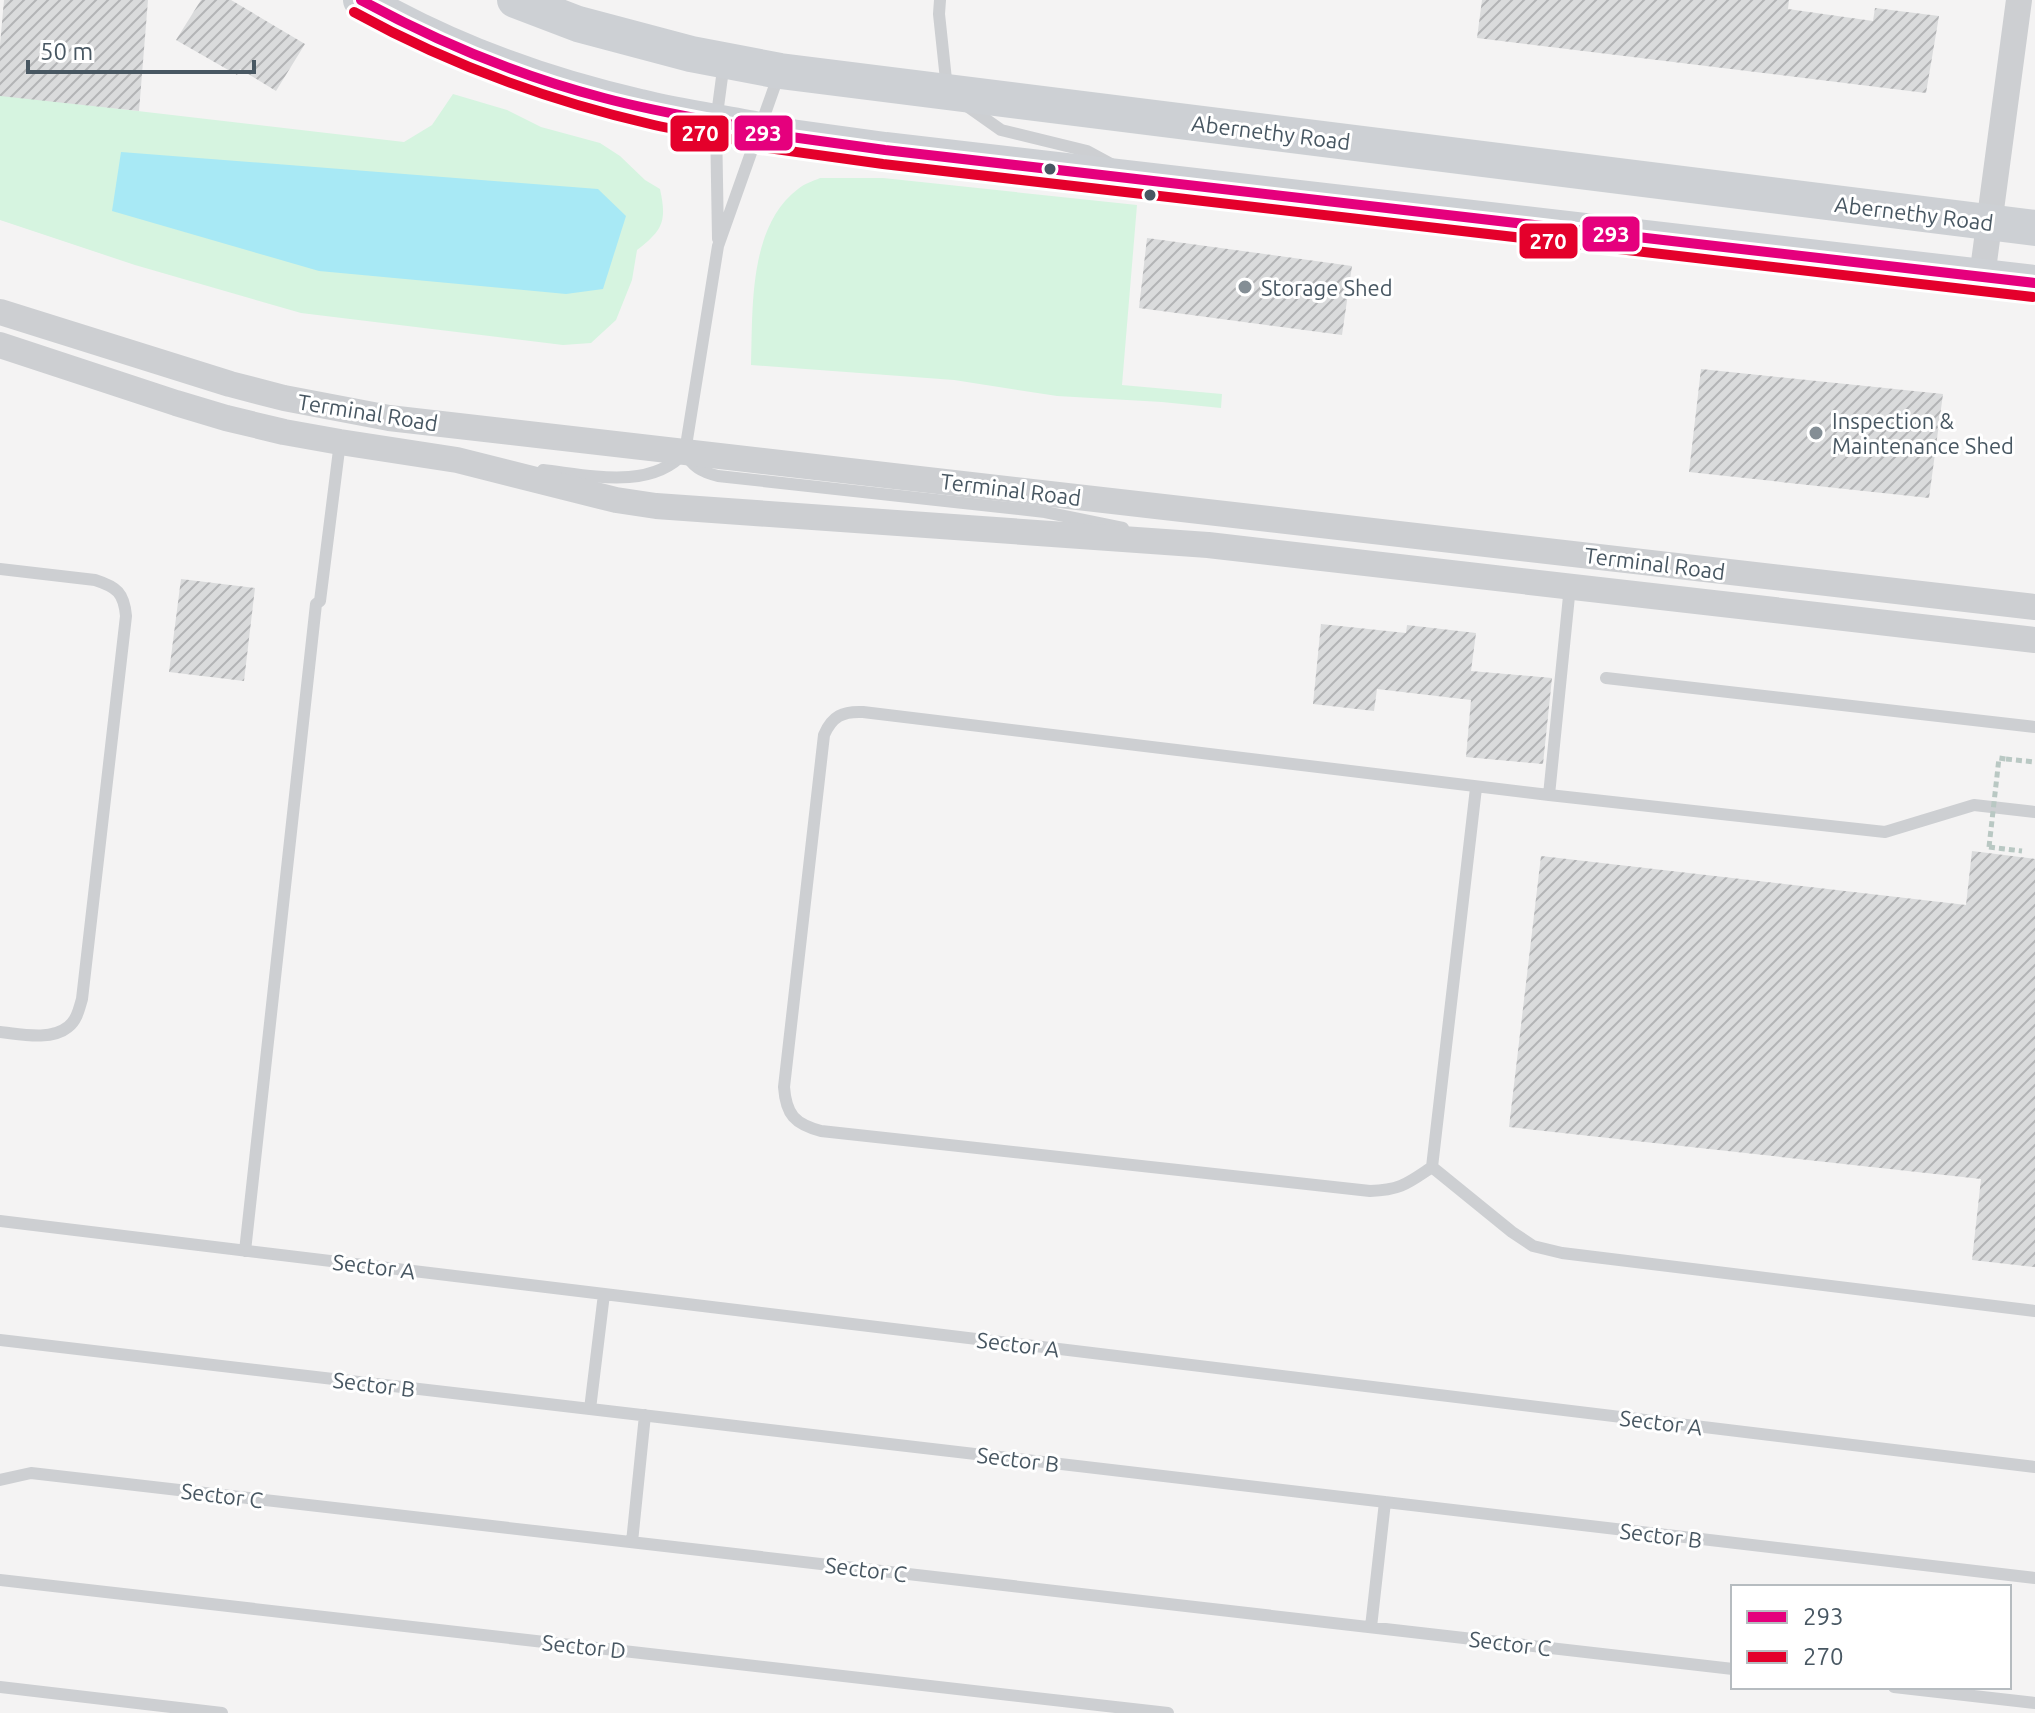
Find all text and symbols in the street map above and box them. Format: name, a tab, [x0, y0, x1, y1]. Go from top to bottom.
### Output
scale bar	[28, 24, 254, 74]
text: 50 m	[40, 38, 93, 65]
street label: Abernethy Road	[1190, 110, 1352, 154]
line badge: 270	[669, 114, 730, 153]
line badge: 293	[733, 114, 794, 152]
text: 270	[681, 120, 719, 145]
text: 293	[744, 120, 782, 145]
unlabelled marker	[1042, 161, 1058, 177]
unlabelled marker	[1142, 187, 1158, 203]
street label: Abernethy Road	[1833, 191, 1995, 235]
line badge: 293	[1581, 215, 1641, 253]
text: 293	[1592, 221, 1630, 246]
line badge: 270	[1518, 222, 1579, 260]
text: 270	[1529, 228, 1567, 253]
place label: Storage Shed	[1261, 275, 1393, 300]
marker: Storage Shed	[1236, 278, 1254, 296]
street label: Terminal Road	[296, 389, 440, 435]
place label: Inspection & Maintenance Shed	[1832, 408, 2014, 458]
marker: Inspection & Maintenance Shed	[1807, 424, 1825, 442]
street label: Terminal Road	[939, 468, 1083, 510]
street label: Terminal Road	[1583, 542, 1727, 584]
street label: Sector A	[331, 1249, 417, 1284]
street label: Sector A	[975, 1327, 1061, 1362]
street label: Sector B	[331, 1367, 417, 1401]
street label: Sector A	[1618, 1405, 1704, 1440]
street label: Sector B	[975, 1442, 1061, 1476]
street label: Sector C	[180, 1478, 264, 1512]
street label: Sector B	[1618, 1518, 1704, 1552]
street label: Sector C	[824, 1552, 908, 1586]
legend	[1731, 1585, 2011, 1689]
text: 293	[1803, 1603, 1844, 1630]
street label: Sector C	[1468, 1626, 1552, 1660]
street label: Sector D	[541, 1629, 627, 1663]
text: 270	[1803, 1643, 1844, 1670]

